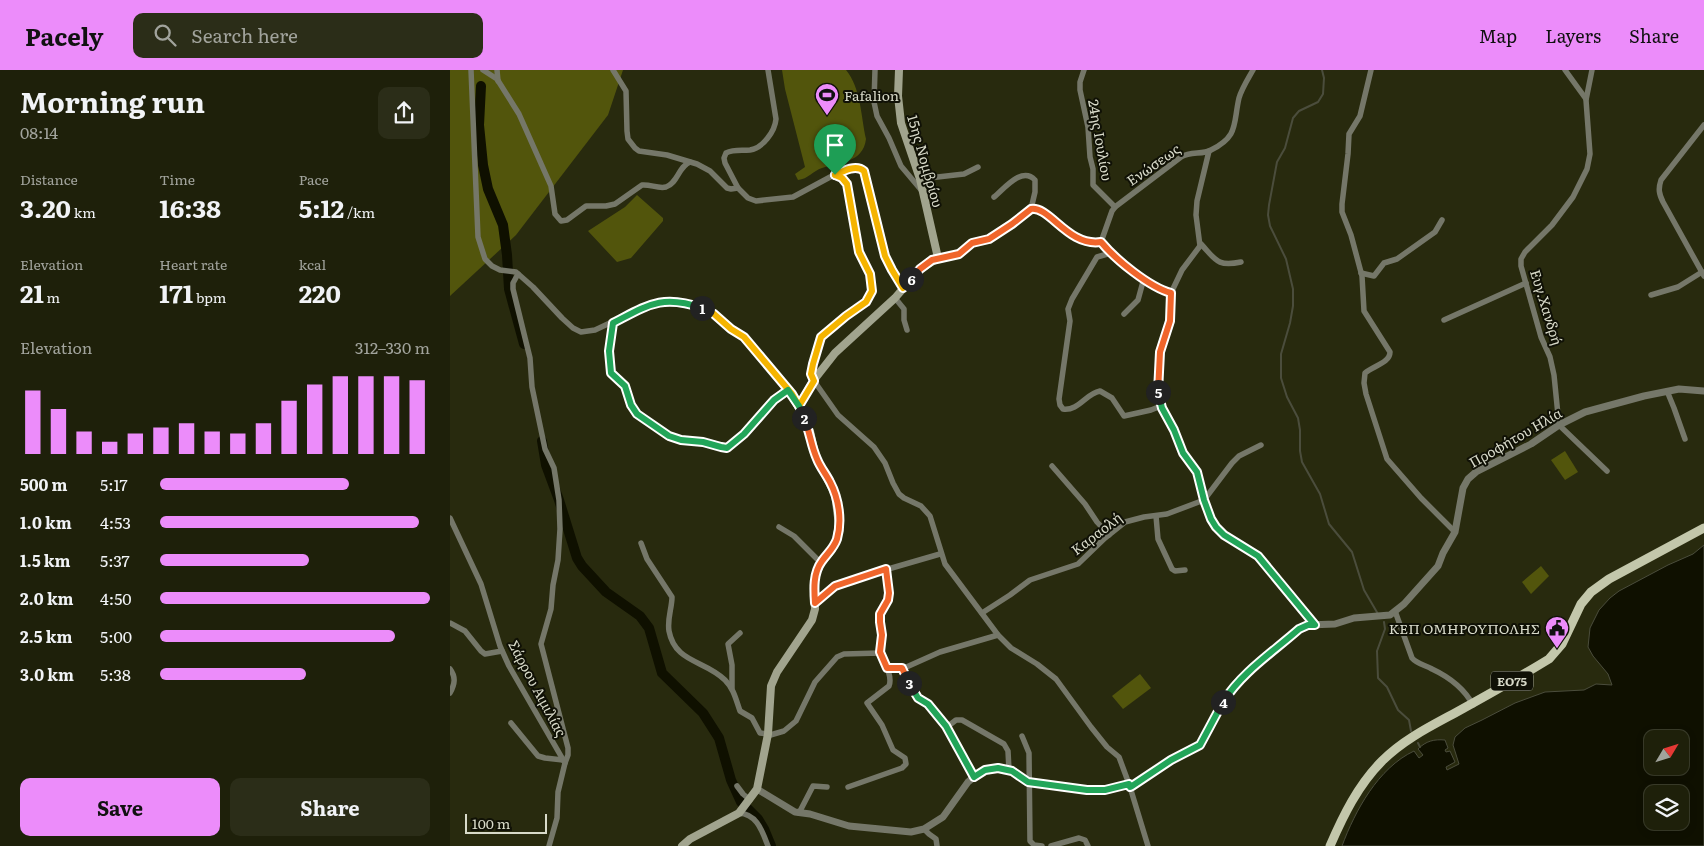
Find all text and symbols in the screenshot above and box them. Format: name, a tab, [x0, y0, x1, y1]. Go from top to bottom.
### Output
search box	[133, 13, 483, 58]
text: Pacely	[25, 18, 103, 53]
icon: search	[151, 21, 179, 49]
text: Search here	[191, 21, 298, 49]
text: Map	[1479, 22, 1517, 49]
text: Layers	[1545, 22, 1601, 49]
text: Share	[1629, 22, 1679, 49]
text: Morning run	[20, 80, 205, 122]
sports icon: Fafalion	[814, 82, 840, 116]
place label: Fafalion	[844, 85, 899, 105]
button: share	[378, 87, 430, 139]
street label: 24ης Ιουλίου	[1084, 98, 1118, 182]
street label: 15ης Νομβρίου	[903, 112, 949, 210]
text: 08:14	[20, 120, 58, 144]
pin	[814, 124, 856, 175]
icon: arrive	[821, 131, 849, 159]
street label: Ενώσεως	[1122, 138, 1184, 190]
text: Distance	[20, 169, 78, 189]
text: Time	[159, 169, 195, 189]
text: Pace	[299, 169, 329, 189]
text: 3.20	[20, 189, 71, 226]
text: 16:38	[159, 189, 221, 226]
text: 5:12	[299, 189, 344, 226]
text: km	[71, 202, 96, 222]
text: /km	[344, 202, 375, 222]
text: Elevation	[20, 254, 83, 274]
text: Heart rate	[159, 254, 227, 274]
text: kcal	[299, 254, 326, 274]
pin: 6	[898, 266, 924, 292]
street label: Ευγ.Χανδρή	[1526, 267, 1568, 347]
text: 6	[907, 269, 916, 289]
text: 21	[20, 274, 44, 311]
text: 171	[159, 274, 193, 311]
text: 220	[299, 274, 341, 311]
text: m	[44, 287, 60, 307]
text: bpm	[193, 287, 226, 307]
pin: 1	[690, 296, 714, 320]
text: 1	[700, 298, 705, 318]
text: Elevation	[20, 335, 92, 359]
text: 312–330 m	[355, 335, 430, 359]
pin: 5	[1146, 380, 1170, 404]
text: 5	[1155, 382, 1162, 402]
street label: Προφήτου Ηλία	[1465, 402, 1565, 472]
pin: 2	[792, 406, 816, 430]
text: 2	[801, 408, 808, 428]
text: 500 m	[20, 472, 68, 496]
text: 5:17	[100, 472, 128, 496]
street label: Καραολή	[1067, 507, 1125, 559]
text: 1.0 km	[20, 510, 72, 534]
text: 4:53	[100, 510, 131, 534]
text: 1.5 km	[20, 548, 70, 572]
text: 5:37	[100, 548, 130, 572]
text: 2.0 km	[20, 586, 74, 610]
text: 4:50	[100, 586, 132, 610]
public building icon: ΚΕΠ ΟΜΗΡΟΥΠΟΛΗΣ	[1544, 615, 1570, 649]
place label: ΚΕΠ ΟΜΗΡΟΥΠΟΛΗΣ	[1389, 618, 1540, 638]
text: 2.5 km	[20, 624, 72, 648]
text: 5:00	[100, 624, 132, 648]
street label: Σάρρου Αιμιλίας	[504, 636, 572, 740]
text: 3.0 km	[20, 662, 74, 686]
text: 5:38	[100, 662, 131, 686]
pin: 3	[896, 670, 922, 696]
road number: ΕΟ75	[1491, 672, 1533, 690]
text: 3	[906, 673, 913, 693]
pin: 4	[1210, 690, 1236, 714]
text: 4	[1219, 692, 1228, 712]
north arrow	[1644, 730, 1689, 775]
map controls	[1644, 730, 1689, 830]
button: Save	[20, 778, 220, 836]
button: Share	[230, 778, 430, 836]
button: layers	[1644, 785, 1689, 830]
scale bar	[465, 811, 548, 834]
text: 100 m	[472, 813, 510, 833]

